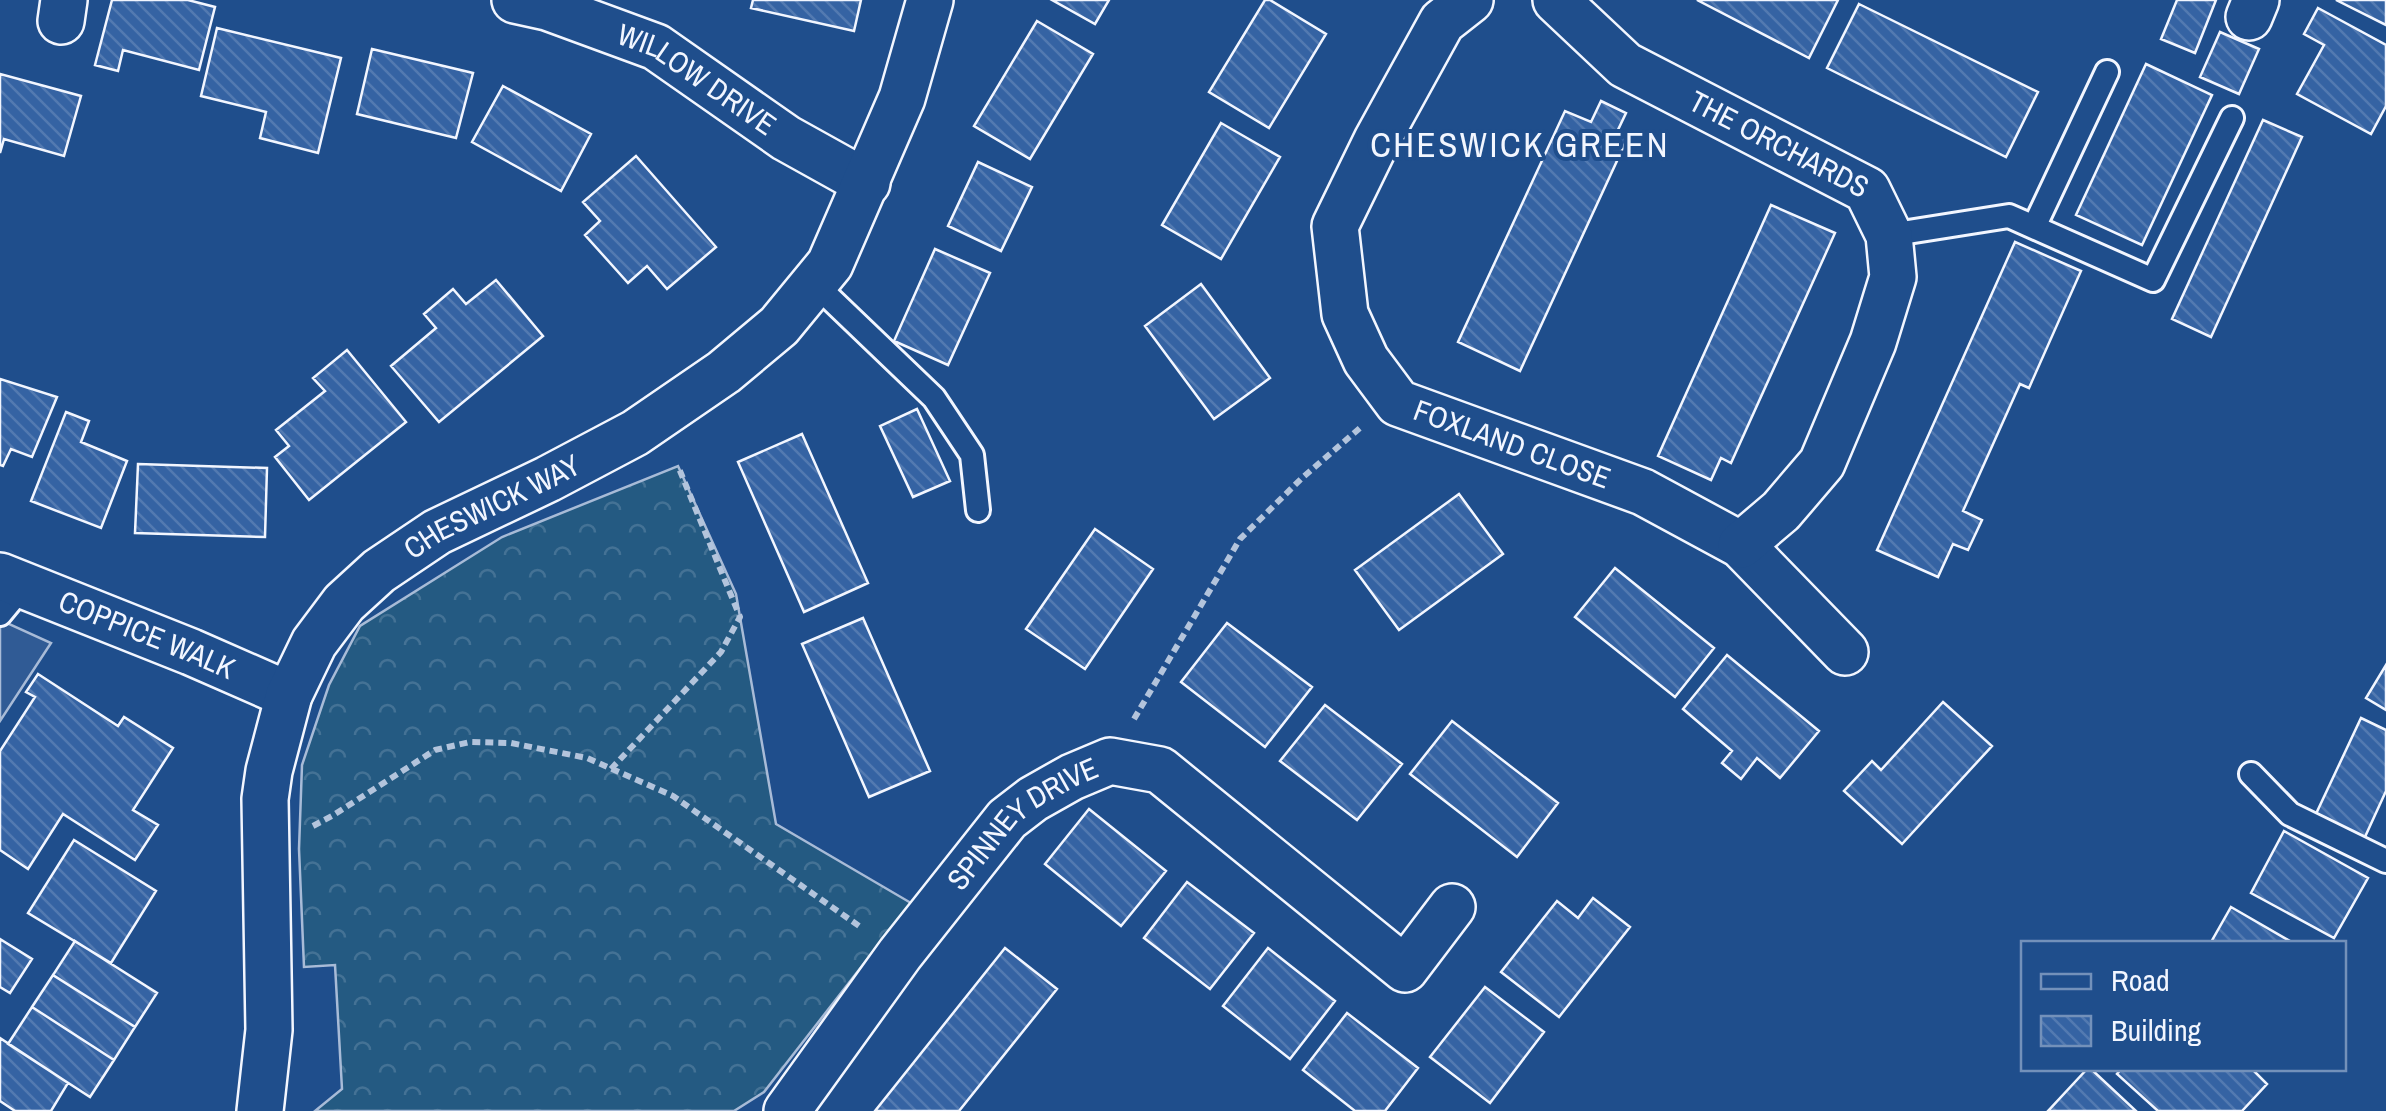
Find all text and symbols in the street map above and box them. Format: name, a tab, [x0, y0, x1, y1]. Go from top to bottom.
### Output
street label: WILLOW DRIVE	[612, 14, 784, 144]
street label: THE ORCHARDS	[1683, 81, 1876, 207]
district label: CHESWICK GREEN	[1370, 121, 1670, 168]
street label: FOXLAND CLOSE	[1408, 389, 1616, 498]
street label: CHESWICK WAY	[396, 444, 587, 568]
street label: COPPICE WALK	[53, 580, 242, 688]
street label: SPINNEY DRIVE	[937, 747, 1104, 898]
legend	[2021, 941, 2346, 1071]
text: Road	[2111, 960, 2170, 1000]
text: Building	[2111, 1010, 2202, 1050]

